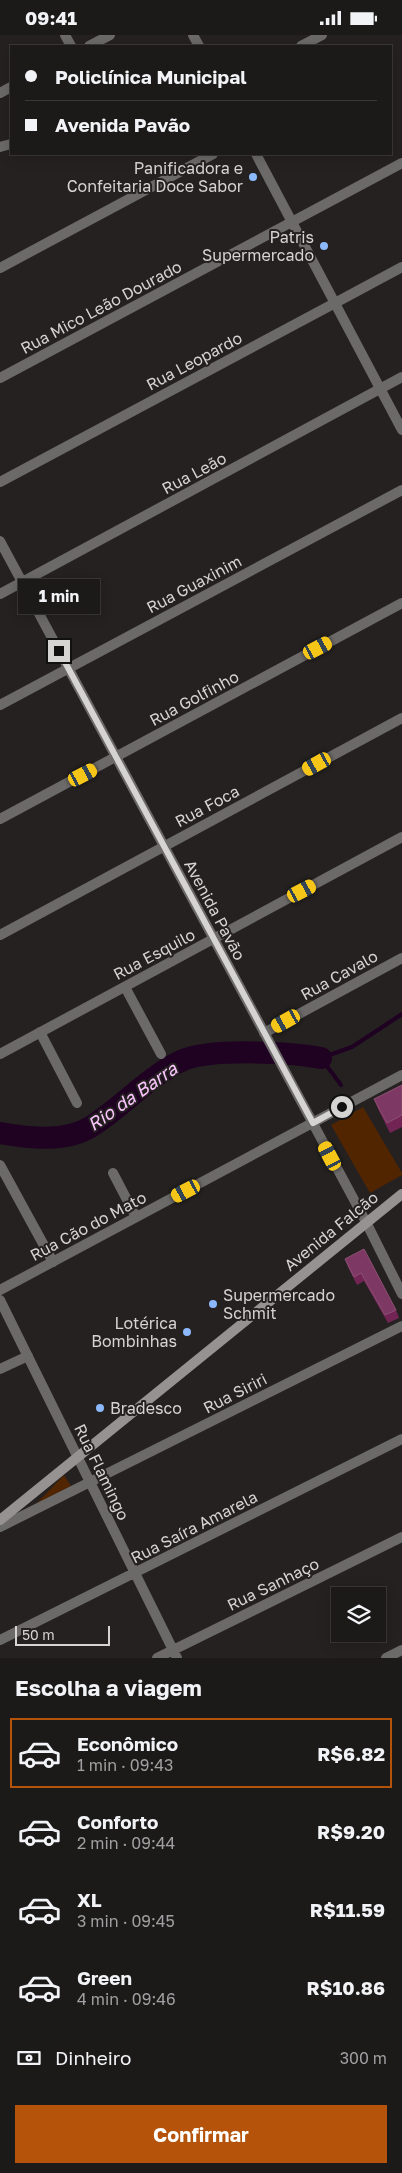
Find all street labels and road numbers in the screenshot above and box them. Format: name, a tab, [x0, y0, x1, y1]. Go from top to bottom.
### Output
street label: Rua Mico Leão Dourado	[17, 256, 185, 358]
street label: Rua Leopardo	[143, 327, 245, 395]
street label: Rua Leão	[158, 448, 230, 498]
street label: Rua Guaxinim	[143, 551, 245, 617]
street label: Rua Golfinho	[146, 666, 242, 730]
street label: Rua Foca	[171, 781, 243, 831]
street label: Avenida Pavão	[180, 856, 250, 964]
street label: Rua Esquilo	[110, 924, 198, 984]
street label: Rua Cavalo	[297, 946, 381, 1004]
street label: Rua Cão do Mato	[26, 1187, 150, 1265]
street label: Avenida Falcão	[280, 1187, 382, 1275]
street label: Rua Siriri	[200, 1368, 270, 1418]
street label: Rua Flamingo	[70, 1421, 134, 1523]
street label: Rua Saíra Amarela	[127, 1486, 261, 1568]
street label: Rua Sanhaço	[224, 1553, 322, 1615]

